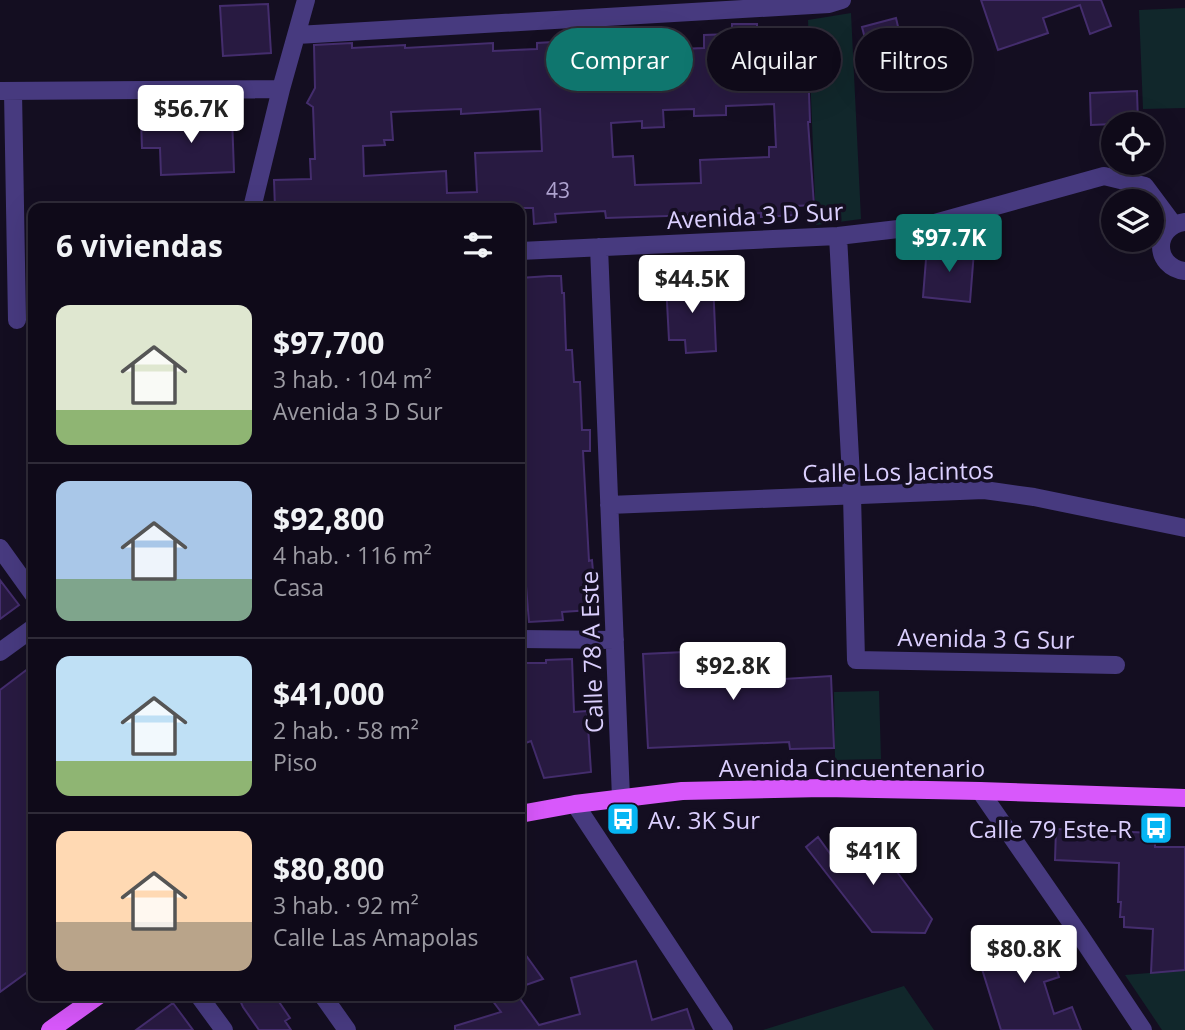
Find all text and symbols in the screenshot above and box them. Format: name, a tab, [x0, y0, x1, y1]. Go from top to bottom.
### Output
chip: Comprar	[546, 28, 693, 91]
chip: Alquilar	[707, 28, 841, 91]
chip: Filtros	[855, 28, 972, 91]
pin: $56.7K	[134, 86, 248, 145]
text: $56.7K	[154, 92, 228, 124]
map controls	[1101, 112, 1164, 252]
button: locate	[1101, 112, 1164, 175]
house number: 43	[546, 176, 570, 204]
button: layers	[1101, 189, 1164, 252]
street label: Avenida 3 D Sur	[666, 194, 844, 236]
pin: $97.7K	[892, 215, 1006, 274]
text: $97.7K	[912, 221, 986, 253]
text: 6 viviendas	[56, 225, 223, 266]
icon: filters	[459, 226, 497, 264]
pin: $44.5K	[635, 256, 749, 315]
text: $44.5K	[655, 262, 729, 294]
text: $97,700	[273, 322, 384, 363]
icon: home	[112, 333, 196, 417]
text: 3 hab. · 104 m²	[273, 363, 432, 395]
text: Avenida 3 D Sur	[273, 395, 443, 427]
street label: Calle Los Jacintos	[802, 453, 994, 489]
text: $92,800	[273, 498, 384, 539]
icon: home	[112, 509, 196, 593]
text: 4 hab. · 116 m²	[273, 539, 432, 571]
street label: Calle 78 A Este	[572, 570, 610, 734]
text: Casa	[273, 571, 324, 603]
street label: Avenida 3 G Sur	[897, 620, 1075, 656]
pin: $92.8K	[676, 642, 790, 702]
text: $92.8K	[696, 649, 770, 681]
text: $41,000	[273, 673, 384, 714]
icon: home	[112, 684, 196, 768]
text: 2 hab. · 58 m²	[273, 714, 419, 746]
text: Piso	[273, 746, 317, 778]
street label: Avenida Cincuentenario	[719, 751, 985, 784]
bus stop icon: Av. 3K Sur	[604, 800, 642, 838]
place label: Av. 3K Sur	[648, 803, 760, 836]
bus stop icon: Calle 79 Este-R	[1137, 809, 1175, 847]
place label: Calle 79 Este-R	[969, 812, 1132, 845]
pin: $41K	[832, 828, 914, 887]
text: $41K	[846, 834, 900, 866]
text: $80,800	[273, 848, 384, 889]
icon: home	[112, 859, 196, 943]
text: 3 hab. · 92 m²	[273, 889, 419, 921]
text: Calle Las Amapolas	[273, 921, 479, 953]
pin: $80.8K	[967, 926, 1081, 985]
text: $80.8K	[987, 932, 1061, 964]

